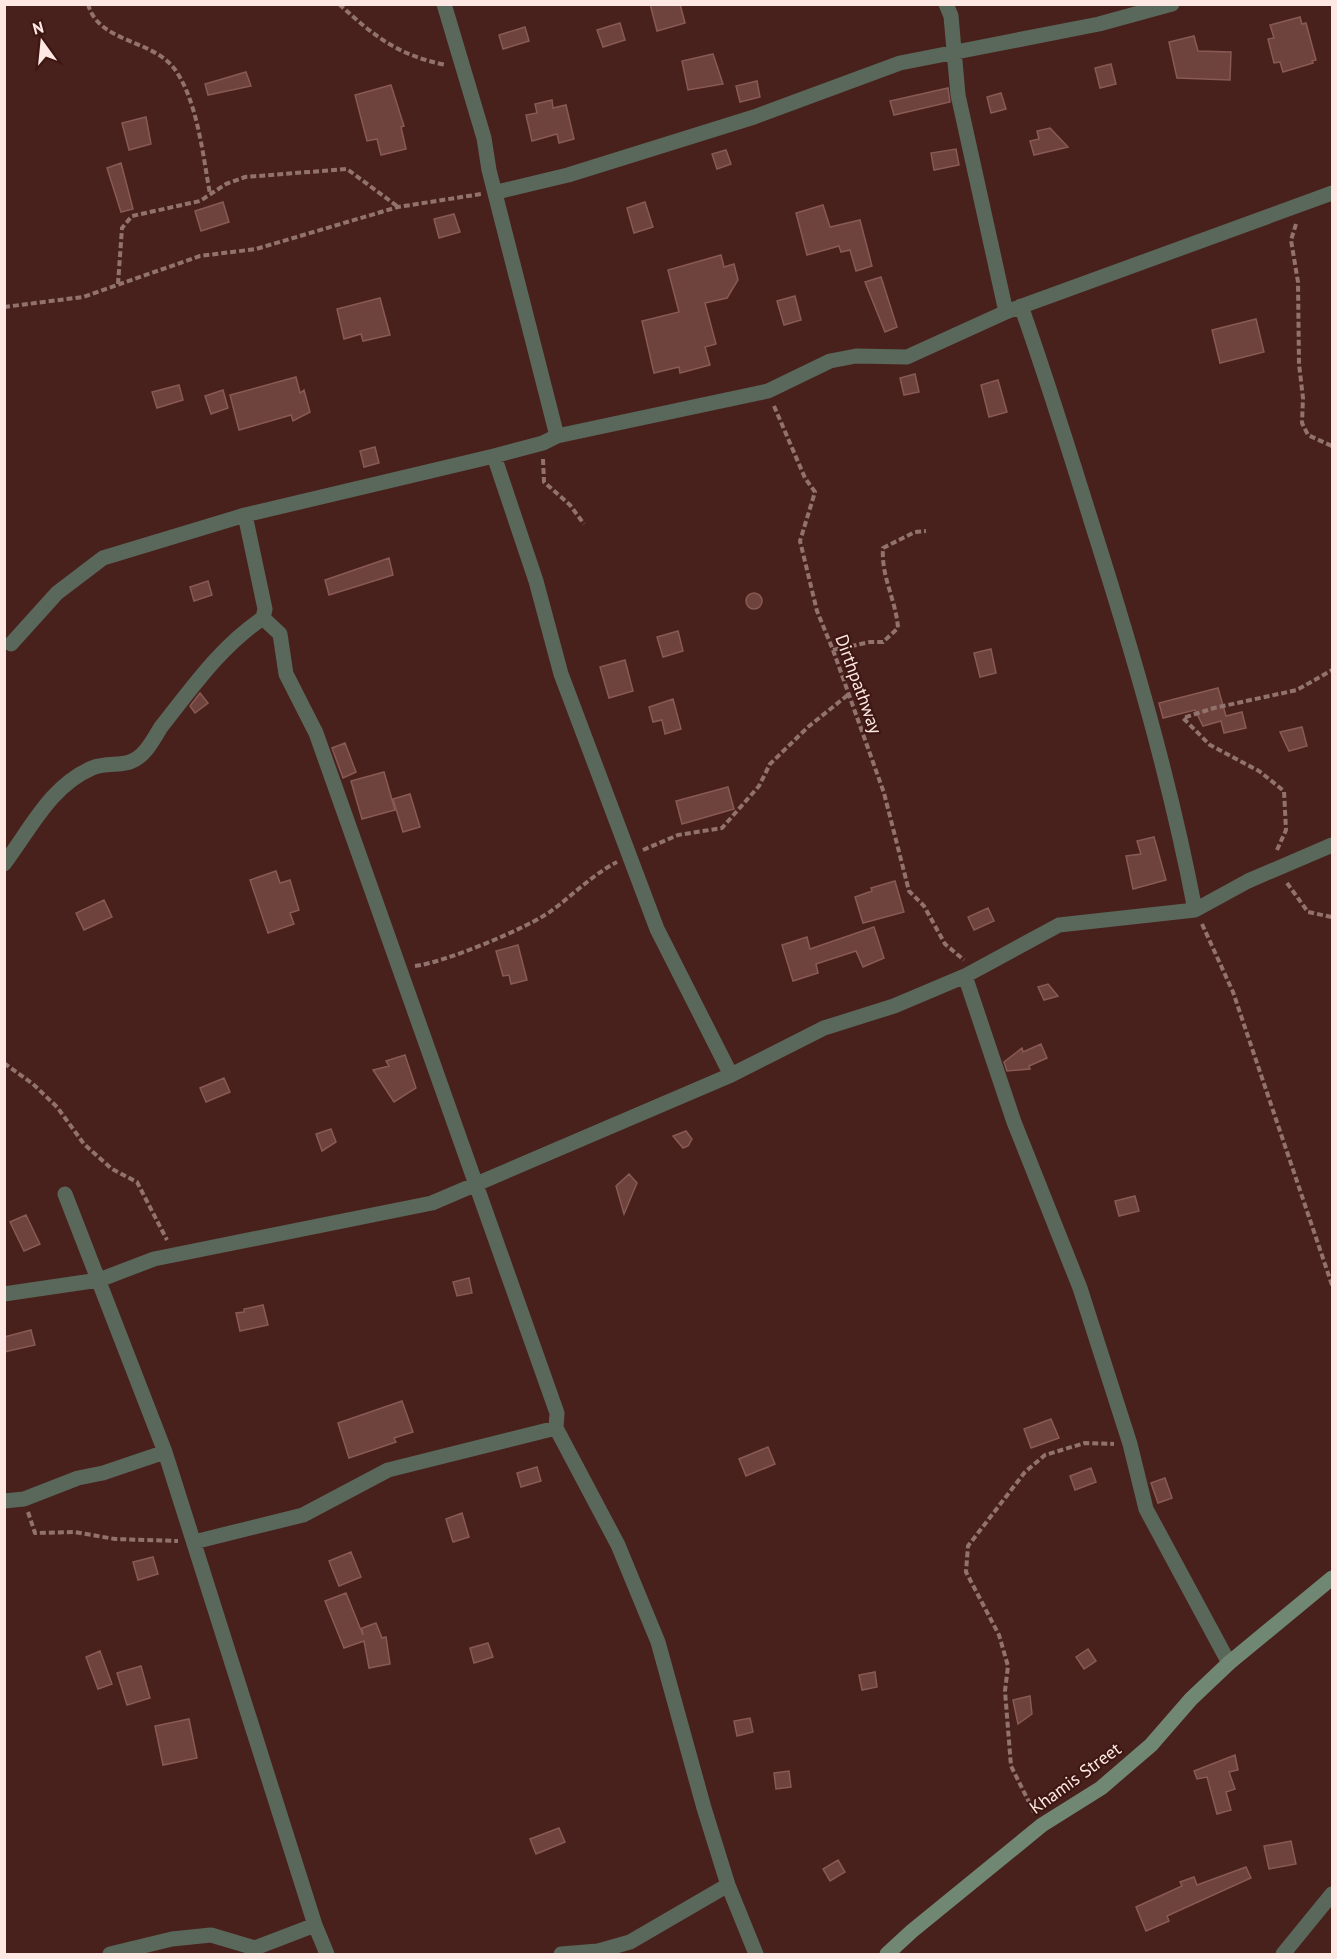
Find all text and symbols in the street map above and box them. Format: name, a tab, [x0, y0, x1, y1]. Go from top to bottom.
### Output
north arrow	[12, 12, 72, 72]
text: N	[30, 16, 46, 39]
street label: Dirthpathway	[830, 631, 888, 738]
street label: Khamis Street	[1025, 1737, 1125, 1819]

